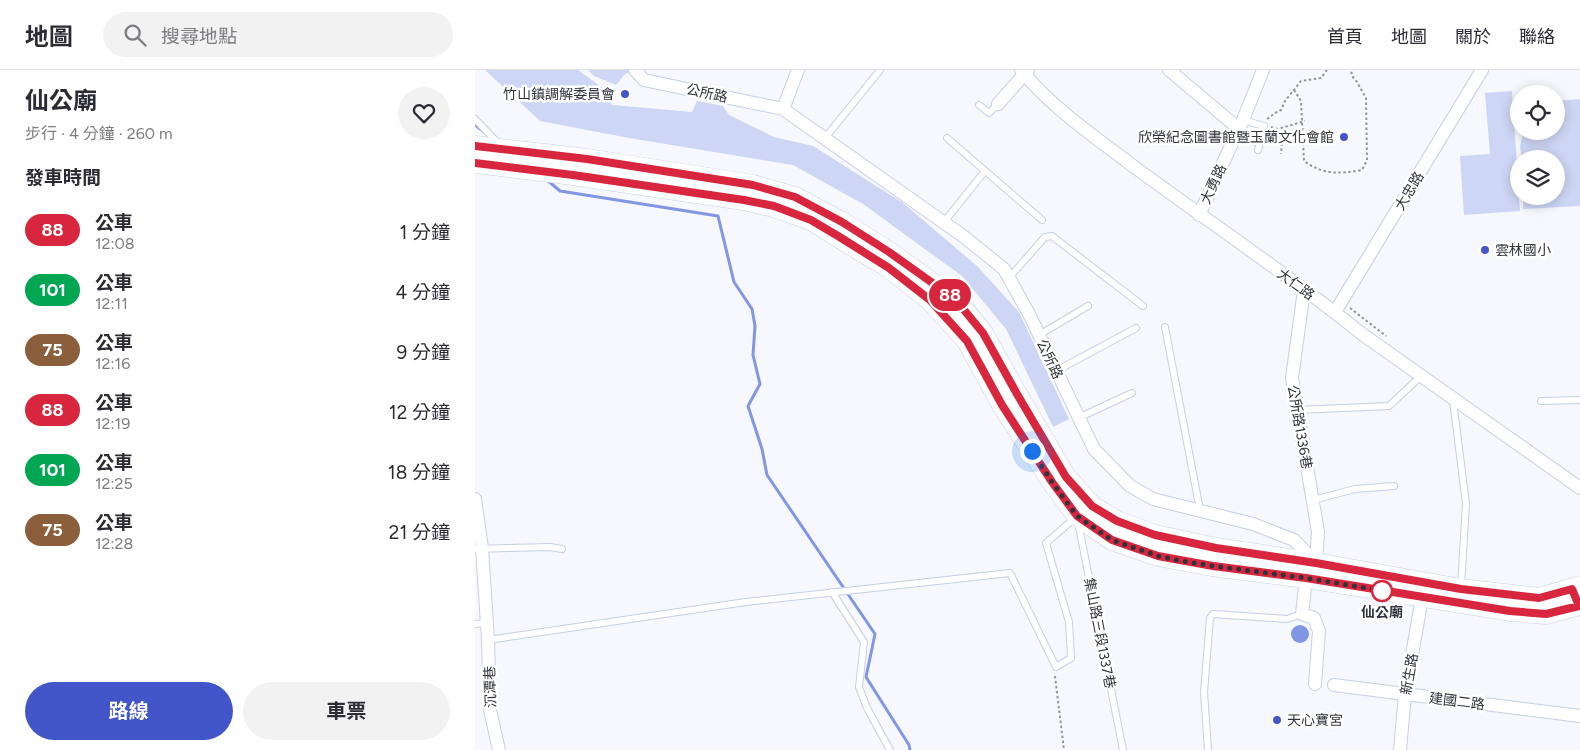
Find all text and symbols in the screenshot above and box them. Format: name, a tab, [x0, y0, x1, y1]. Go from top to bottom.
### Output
search box	[103, 12, 453, 57]
icon: search	[121, 21, 149, 49]
text: 地圖	[25, 22, 73, 51]
text: 搜尋地點	[161, 25, 237, 48]
text: 首頁	[1327, 26, 1363, 48]
text: 地圖	[1391, 26, 1427, 48]
text: 關於	[1455, 26, 1491, 48]
text: 聯絡	[1519, 26, 1555, 48]
street label: 公所路	[685, 81, 729, 106]
map controls	[1510, 85, 1565, 205]
button: locate	[1510, 85, 1565, 140]
text: 仙公廟	[25, 86, 97, 115]
place label: 竹山鎮調解委員會	[503, 86, 615, 103]
button: heart	[398, 87, 450, 139]
marker: 竹山鎮調解委員會	[619, 88, 631, 100]
text: 步行 · 4 分鐘 · 260 m	[25, 124, 173, 143]
place label: 欣榮紀念圖書館暨玉蘭文化會館	[1138, 129, 1334, 146]
marker: 欣榮紀念圖書館暨玉蘭文化會館	[1338, 131, 1350, 143]
button: layers	[1510, 150, 1565, 205]
street label: 大勇路	[1197, 162, 1230, 207]
text: 發車時間	[25, 166, 101, 189]
street label: 大忠路	[1391, 169, 1428, 214]
text: 公車	[95, 211, 133, 234]
text: 88	[41, 219, 64, 241]
text: 1 分鐘	[399, 221, 450, 244]
text: 12:08	[95, 234, 135, 253]
place label: 雲林國小	[1495, 242, 1551, 259]
marker: 雲林國小	[1479, 244, 1491, 256]
street label: 大仁路	[1274, 265, 1318, 304]
text: 公車	[95, 271, 133, 294]
text: 101	[39, 279, 66, 301]
line badge: 88	[927, 279, 973, 311]
text: 4 分鐘	[396, 281, 450, 304]
text: 88	[939, 284, 961, 306]
text: 12:11	[95, 294, 128, 313]
text: 公車	[95, 331, 133, 354]
street label: 公所路	[1033, 337, 1066, 382]
text: 75	[42, 339, 63, 361]
text: 9 分鐘	[397, 341, 450, 364]
text: 12:16	[95, 354, 130, 373]
street label: 公所路1336巷	[1284, 384, 1315, 470]
text: 公車	[95, 391, 133, 414]
text: 88	[41, 399, 64, 421]
text: 12 分鐘	[389, 401, 450, 424]
text: 12:19	[95, 414, 130, 433]
your location	[1020, 439, 1045, 464]
text: 公車	[95, 451, 133, 474]
text: 101	[39, 459, 66, 481]
text: 18 分鐘	[388, 461, 450, 484]
text: 12:25	[95, 474, 133, 493]
text: 公車	[95, 511, 133, 534]
text: 75	[42, 519, 63, 541]
text: 21 分鐘	[389, 521, 450, 544]
text: 12:28	[95, 534, 133, 553]
street label: 集山路三段1337巷	[1080, 576, 1119, 690]
marker: 仙公廟	[1371, 580, 1393, 602]
place label: 仙公廟	[1361, 604, 1403, 621]
street label: 新生路	[1397, 652, 1422, 696]
street label: 沉潭巷	[481, 666, 500, 708]
button: 路線	[25, 682, 233, 740]
button: 車票	[243, 682, 450, 740]
street label: 建國二路	[1428, 690, 1486, 713]
place label: 天心寶宮	[1287, 712, 1343, 729]
marker: 天心寶宮	[1271, 714, 1283, 726]

